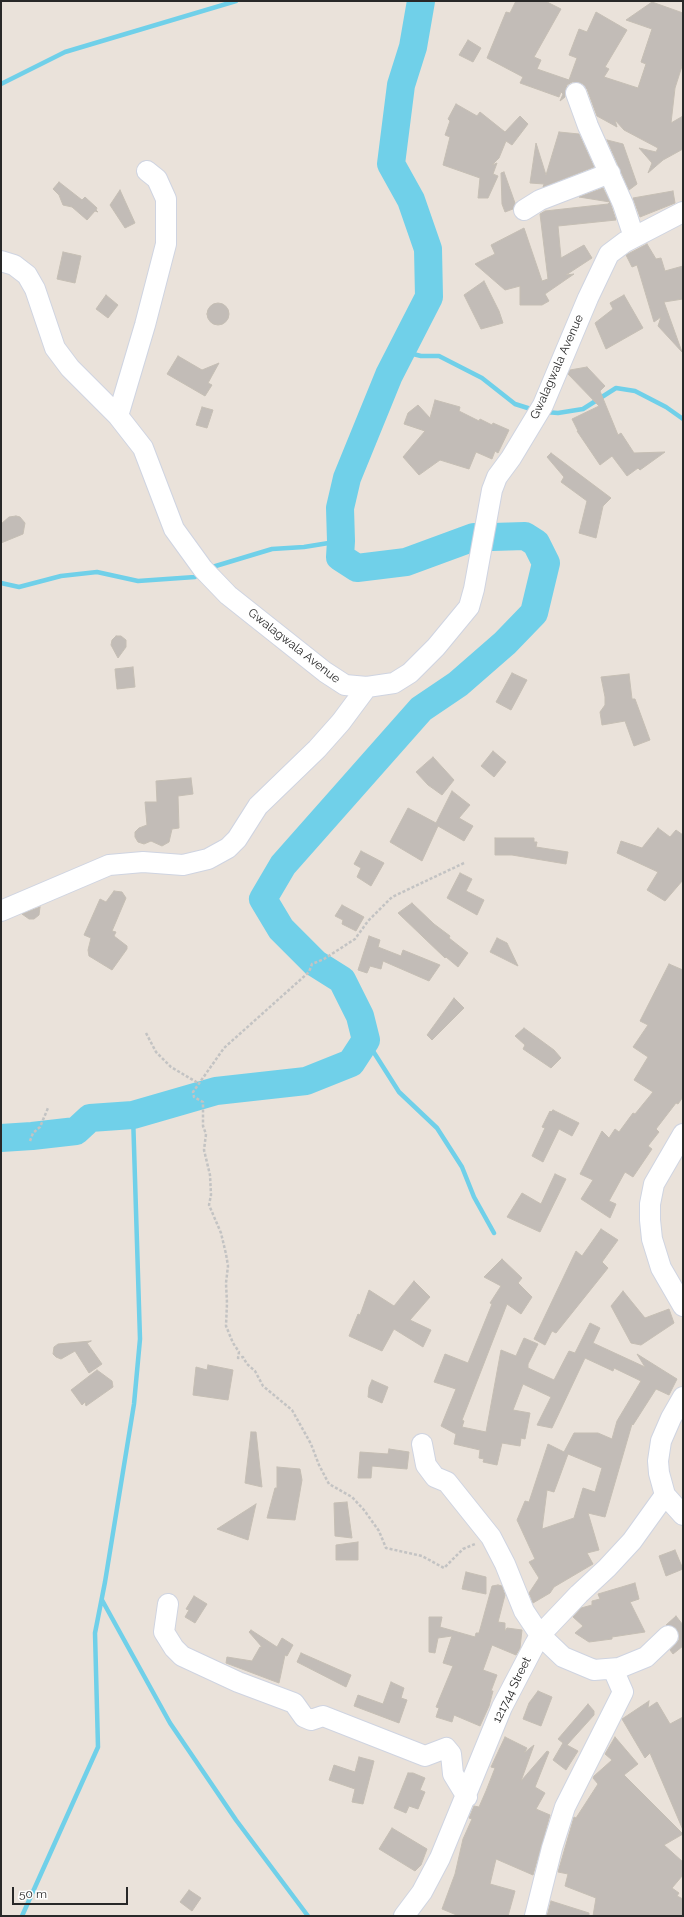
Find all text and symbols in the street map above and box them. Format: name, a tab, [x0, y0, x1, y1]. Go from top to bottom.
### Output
street label: Gwalagwala Avenue	[527, 312, 587, 422]
street label: Gwalagwala Avenue	[245, 606, 343, 686]
street label: 121744 Street	[490, 1655, 534, 1725]
scale bar	[14, 1879, 130, 1905]
text: 50 m	[19, 1887, 47, 1901]

